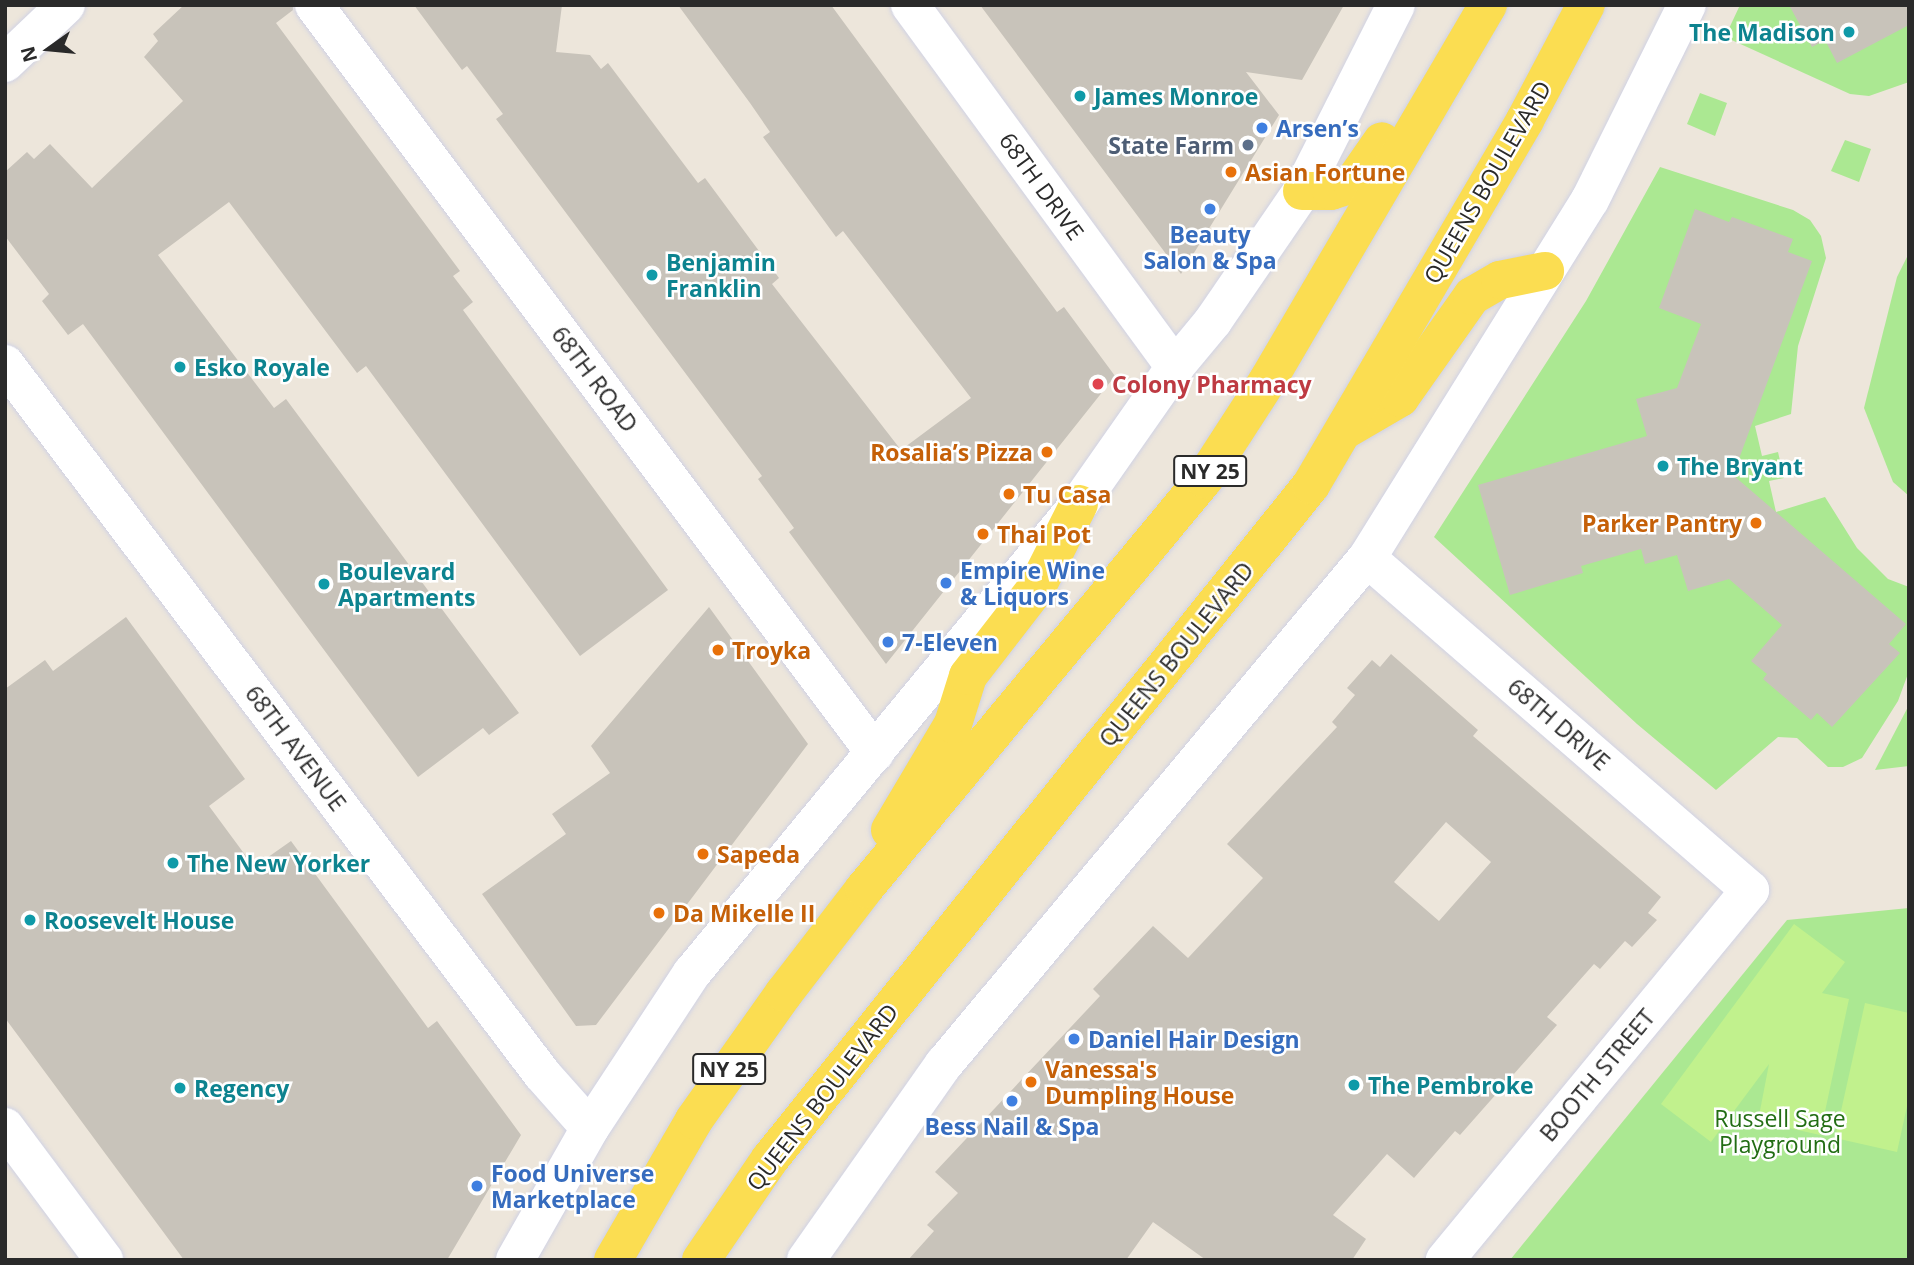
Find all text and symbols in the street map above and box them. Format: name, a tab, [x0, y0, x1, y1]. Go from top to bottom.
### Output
north arrow	[14, 14, 84, 84]
place label: The Madison	[1689, 18, 1835, 46]
marker: The Madison	[1841, 24, 1857, 40]
text: N	[14, 44, 43, 65]
street label: QUEENS BOULEVARD	[1418, 76, 1556, 288]
place label: James Monroe	[1094, 82, 1258, 110]
marker: James Monroe	[1072, 88, 1088, 104]
place label: Arsen’s	[1276, 114, 1359, 142]
marker: Arsen’s	[1254, 120, 1270, 136]
street label: 68TH DRIVE	[994, 127, 1090, 245]
place label: State Farm	[1108, 131, 1234, 159]
marker: State Farm	[1240, 137, 1256, 153]
place label: Asian Fortune	[1245, 158, 1405, 186]
marker: Asian Fortune	[1223, 164, 1239, 180]
marker: Beauty Salon & Spa	[1202, 201, 1218, 217]
place label: Beauty Salon & Spa	[1143, 220, 1277, 274]
place label: Benjamin Franklin	[666, 248, 776, 302]
marker: Benjamin Franklin	[644, 267, 660, 283]
street label: 68TH ROAD	[546, 321, 644, 437]
place label: Esko Royale	[194, 353, 330, 381]
marker: Esko Royale	[172, 359, 188, 375]
place label: Colony Pharmacy	[1112, 370, 1312, 398]
marker: Colony Pharmacy	[1090, 376, 1106, 392]
place label: Rosalia’s Pizza	[870, 438, 1033, 466]
marker: Rosalia’s Pizza	[1039, 444, 1055, 460]
place label: The Bryant	[1677, 452, 1803, 480]
road number: NY 25	[1172, 454, 1248, 489]
marker: The Bryant	[1655, 458, 1671, 474]
place label: Tu Casa	[1023, 480, 1111, 508]
marker: Tu Casa	[1001, 486, 1017, 502]
place label: Parker Pantry	[1582, 509, 1742, 537]
marker: Parker Pantry	[1748, 515, 1764, 531]
place label: Thai Pot	[997, 520, 1091, 548]
marker: Thai Pot	[975, 526, 991, 542]
place label: Empire Wine & Liquors	[960, 556, 1105, 610]
street label: QUEENS BOULEVARD	[1093, 556, 1259, 752]
place label: Boulevard Apartments	[338, 557, 475, 611]
marker: Empire Wine & Liquors	[938, 575, 954, 591]
marker: Boulevard Apartments	[316, 576, 332, 592]
place label: 7-Eleven	[902, 628, 998, 656]
marker: 7-Eleven	[880, 634, 896, 650]
place label: Troyka	[732, 636, 811, 664]
marker: Troyka	[710, 642, 726, 658]
street label: 68TH DRIVE	[1503, 672, 1615, 776]
street label: 68TH AVENUE	[240, 680, 352, 816]
place label: Sapeda	[717, 840, 800, 868]
marker: Sapeda	[695, 846, 711, 862]
place label: The New Yorker	[187, 849, 370, 877]
marker: The New Yorker	[165, 855, 181, 871]
place label: Da Mikelle II	[673, 899, 815, 927]
marker: Da Mikelle II	[651, 905, 667, 921]
place label: Roosevelt House	[44, 906, 234, 934]
marker: Roosevelt House	[22, 912, 38, 928]
street label: QUEENS BOULEVARD	[740, 998, 904, 1196]
street label: BOOTH STREET	[1534, 1003, 1660, 1147]
place label: Daniel Hair Design	[1088, 1025, 1300, 1053]
marker: Daniel Hair Design	[1066, 1031, 1082, 1047]
road number: NY 25	[690, 1052, 768, 1086]
place label: Vanessa's Dumpling House	[1045, 1055, 1234, 1109]
place label: The Pembroke	[1368, 1071, 1534, 1099]
place label: Regency	[194, 1074, 289, 1102]
marker: Vanessa's Dumpling House	[1023, 1074, 1039, 1090]
marker: The Pembroke	[1346, 1077, 1362, 1093]
marker: Regency	[172, 1080, 188, 1096]
marker: Bess Nail & Spa	[1004, 1093, 1020, 1109]
park label: Russell Sage Playground	[1714, 1104, 1846, 1158]
place label: Bess Nail & Spa	[925, 1112, 1099, 1140]
place label: Food Universe Marketplace	[491, 1159, 654, 1213]
marker: Food Universe Marketplace	[469, 1178, 485, 1194]

